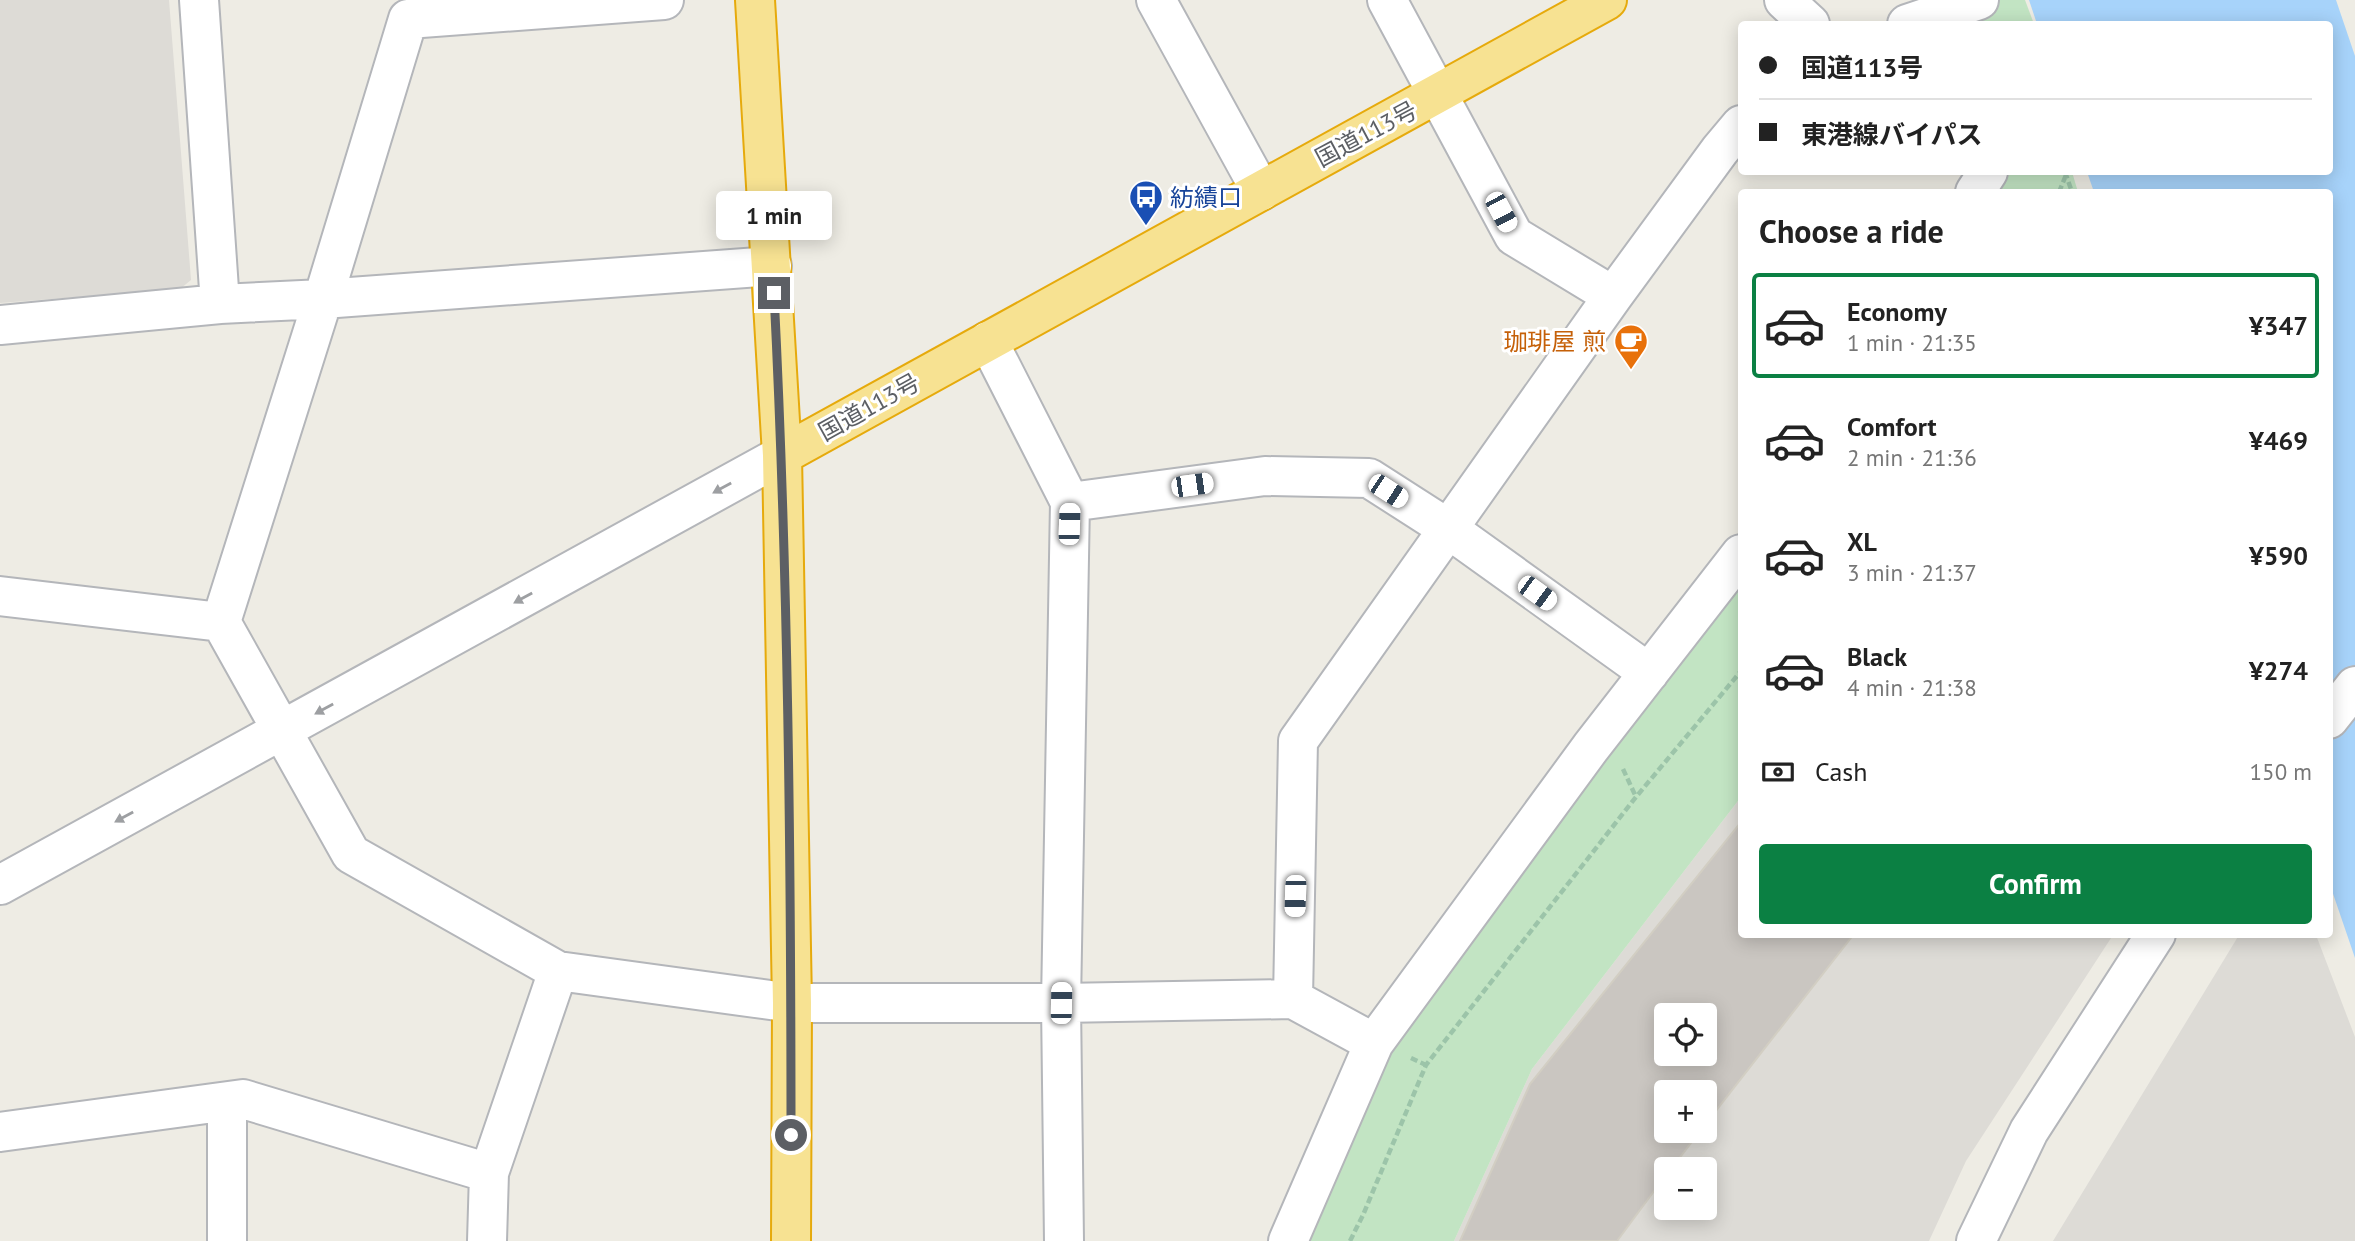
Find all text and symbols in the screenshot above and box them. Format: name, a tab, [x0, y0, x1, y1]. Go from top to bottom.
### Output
text: 国道113号	[1801, 51, 1923, 84]
street label: 国道113号	[1310, 94, 1422, 174]
text: 東港線バイパス	[1801, 118, 1982, 151]
bus stop icon: 紡績口	[1127, 178, 1165, 227]
place label: 紡績口	[1170, 182, 1242, 213]
car	[1482, 189, 1521, 235]
callout: 1 min	[716, 191, 832, 240]
text: 1 min	[746, 201, 802, 230]
text: Choose a ride	[1759, 210, 1944, 252]
route end	[758, 277, 790, 309]
icon: car	[1763, 294, 1826, 357]
text: Economy	[1847, 295, 1947, 328]
text: ¥347	[2249, 309, 2308, 342]
cafe icon: 珈琲屋 煎	[1612, 322, 1650, 371]
place label: 珈琲屋 煎	[1504, 326, 1606, 357]
text: 1 min · 21:35	[1847, 328, 1977, 357]
street label: 国道113号	[813, 366, 925, 448]
icon: car	[1763, 409, 1826, 472]
text: Comfort	[1847, 410, 1937, 443]
text: ¥469	[2249, 424, 2308, 457]
text: 2 min · 21:36	[1847, 443, 1977, 472]
car	[1365, 471, 1412, 511]
car	[1170, 472, 1215, 498]
one-way arrow	[713, 482, 732, 494]
car	[1058, 503, 1081, 545]
icon: car	[1763, 524, 1826, 587]
text: XL	[1847, 525, 1877, 558]
text: ¥590	[2249, 539, 2308, 572]
text: 3 min · 21:37	[1847, 558, 1977, 587]
car	[1514, 572, 1561, 614]
one-way arrow	[513, 593, 533, 604]
icon: car	[1763, 639, 1826, 702]
text: Black	[1847, 640, 1907, 673]
text: ¥274	[2249, 654, 2308, 687]
text: 4 min · 21:38	[1847, 673, 1977, 702]
one-way arrow	[314, 703, 334, 715]
icon: cash	[1759, 753, 1797, 791]
text: Cash	[1815, 755, 1867, 788]
text: 150 m	[2250, 757, 2312, 786]
one-way arrow	[114, 811, 134, 823]
button: Confirm	[1759, 844, 2312, 924]
car	[1284, 875, 1307, 917]
car	[1051, 982, 1072, 1024]
map controls	[1654, 1003, 1717, 1220]
button: locate	[1654, 1003, 1717, 1066]
button: +	[1654, 1080, 1717, 1143]
route start	[775, 1119, 807, 1151]
button: −	[1654, 1157, 1717, 1220]

